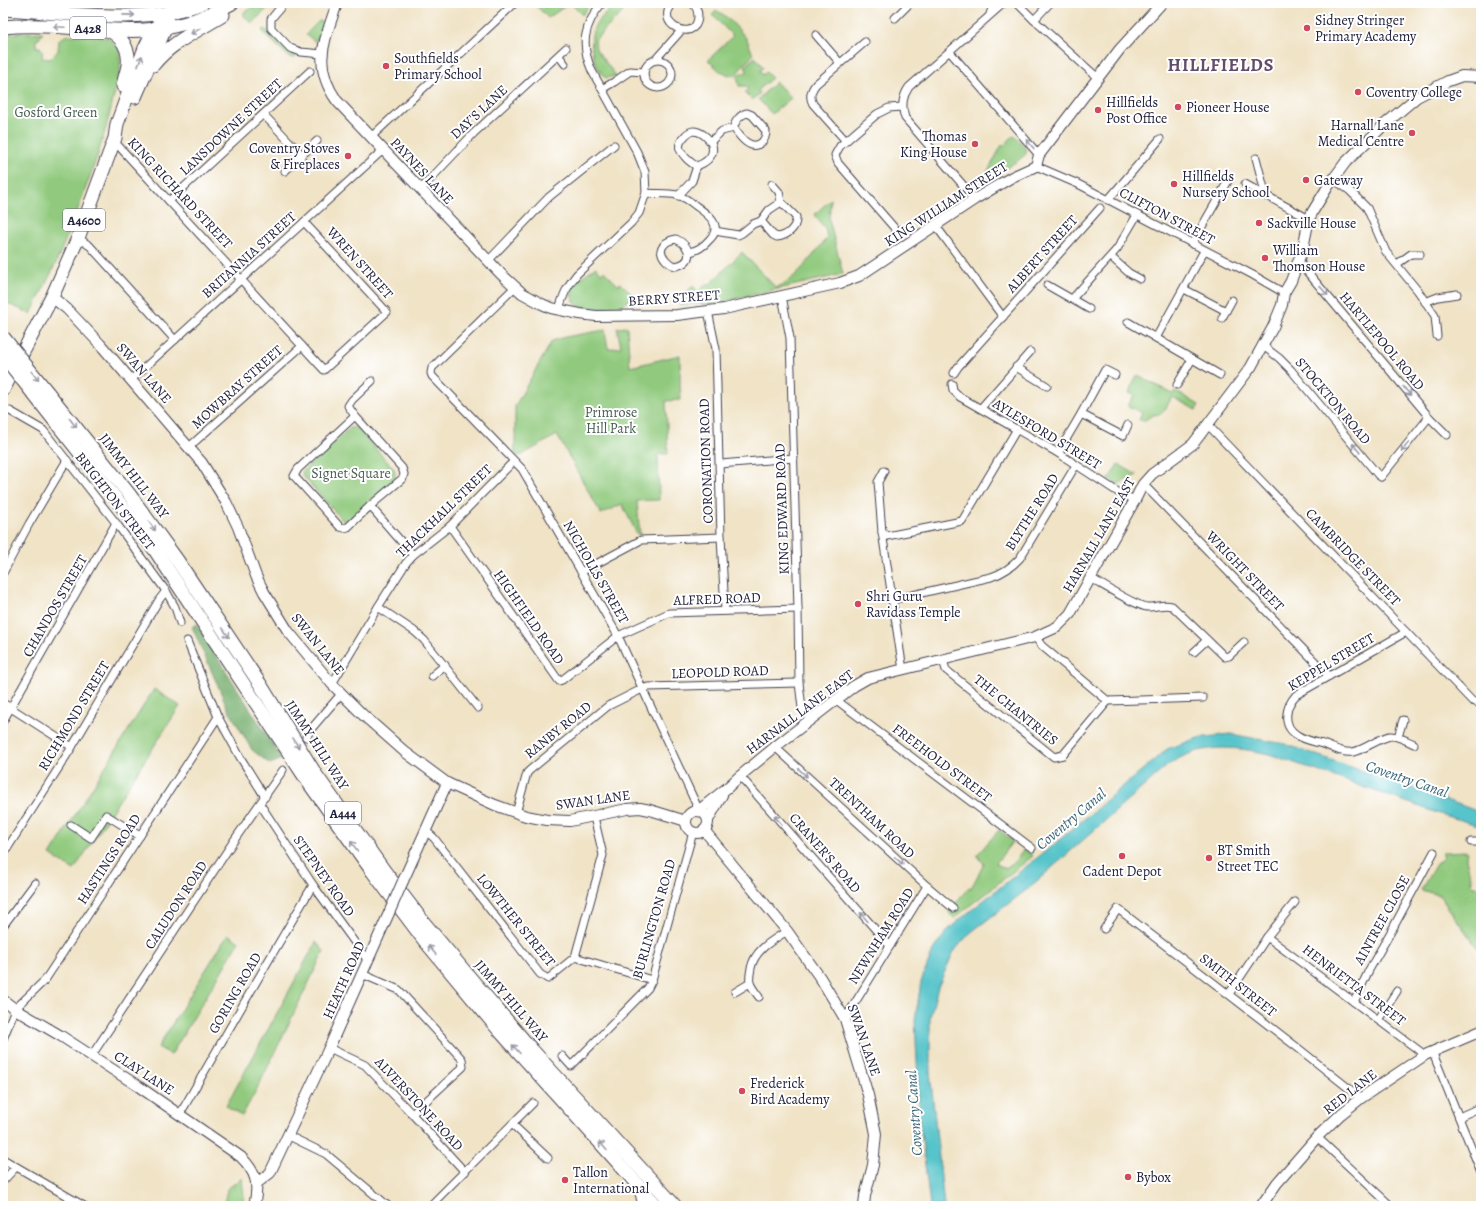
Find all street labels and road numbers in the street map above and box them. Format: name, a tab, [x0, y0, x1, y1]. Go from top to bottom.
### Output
road number: A428	[70, 17, 106, 39]
street label: LANSDOWNE STREET	[175, 74, 287, 180]
street label: DAY'S LANE	[446, 81, 512, 143]
street label: KING RICHARD STREET	[123, 133, 237, 253]
street label: PAYNES LANE	[386, 133, 458, 209]
street label: KING WILLIAM STREET	[881, 157, 1012, 251]
street label: CLIFTON STREET	[1116, 183, 1218, 249]
street label: BRITANNIA STREET	[198, 207, 301, 303]
road number: A4600	[63, 209, 105, 231]
street label: ALBERT STREET	[1001, 211, 1082, 298]
street label: WREN STREET	[322, 222, 398, 303]
street label: BERRY STREET	[628, 285, 721, 311]
street label: HARTLEPOOL ROAD	[1335, 288, 1429, 394]
street label: SWAN LANE	[112, 339, 176, 407]
street label: MOWBRAY STREET	[187, 341, 287, 433]
street label: STOCKTON ROAD	[1291, 353, 1375, 449]
street label: AYLESFORD STREET	[988, 394, 1105, 474]
street label: CORONATION ROAD	[694, 398, 718, 524]
street label: JIMMY HILL WAY	[95, 429, 174, 523]
street label: KING EDWARD ROAD	[770, 443, 794, 575]
street label: BRIGHTON STREET	[71, 448, 159, 554]
street label: THACKHALL STREET	[392, 460, 496, 562]
street label: BLYTHE ROAD	[1001, 470, 1063, 554]
street label: HARNALL LANE EAST	[1058, 474, 1140, 596]
street label: CAMBRIDGE STREET	[1301, 504, 1405, 610]
street label: NICHOLLS STREET	[559, 517, 633, 627]
street label: WRIGHT STREET	[1201, 526, 1288, 615]
street label: CHANDOS STREET	[18, 551, 92, 661]
street label: HIGHFIELD ROAD	[489, 566, 569, 668]
street label: ALFRED ROAD	[672, 588, 761, 610]
street label: SWAN LANE	[287, 609, 349, 679]
street label: KEPPEL STREET	[1284, 628, 1378, 695]
street label: RICHMOND STREET	[34, 657, 114, 774]
street label: LEOPOLD ROAD	[671, 661, 769, 683]
street label: HARNALL LANE EAST	[742, 665, 858, 759]
street label: THE CHANTRIES	[970, 670, 1062, 750]
street label: JIMMY HILL WAY	[281, 697, 353, 794]
street label: RANBY ROAD	[520, 697, 596, 763]
street label: FREEHOLD STREET	[888, 719, 996, 807]
street label: TRENTHAM ROAD	[825, 773, 919, 863]
street label: SWAN LANE	[555, 785, 631, 815]
road number: A444	[325, 802, 361, 824]
street label: CRANER'S ROAD	[785, 809, 865, 897]
street label: HASTINGS ROAD	[73, 810, 145, 908]
street label: STEPNEY ROAD	[289, 832, 359, 921]
street label: CALUDON ROAD	[140, 857, 212, 953]
street label: BURLINGTON ROAD	[628, 857, 680, 981]
street label: LOWTHER STREET	[472, 869, 560, 971]
street label: AINTREE CLOSE	[1349, 872, 1414, 969]
street label: NEWNHAM ROAD	[844, 884, 918, 988]
street label: HEATH ROAD	[318, 938, 370, 1022]
street label: HENRIETTA STREET	[1299, 940, 1410, 1030]
street label: GORING ROAD	[204, 949, 266, 1037]
street label: SMITH STREET	[1196, 949, 1281, 1021]
street label: JIMMY HILL WAY	[470, 956, 552, 1047]
street label: SWAN LANE	[843, 1002, 885, 1078]
street label: CLAY LANE	[110, 1046, 178, 1100]
street label: ALVERSTONE ROAD	[370, 1052, 468, 1155]
street label: RED LANE	[1319, 1065, 1381, 1119]

